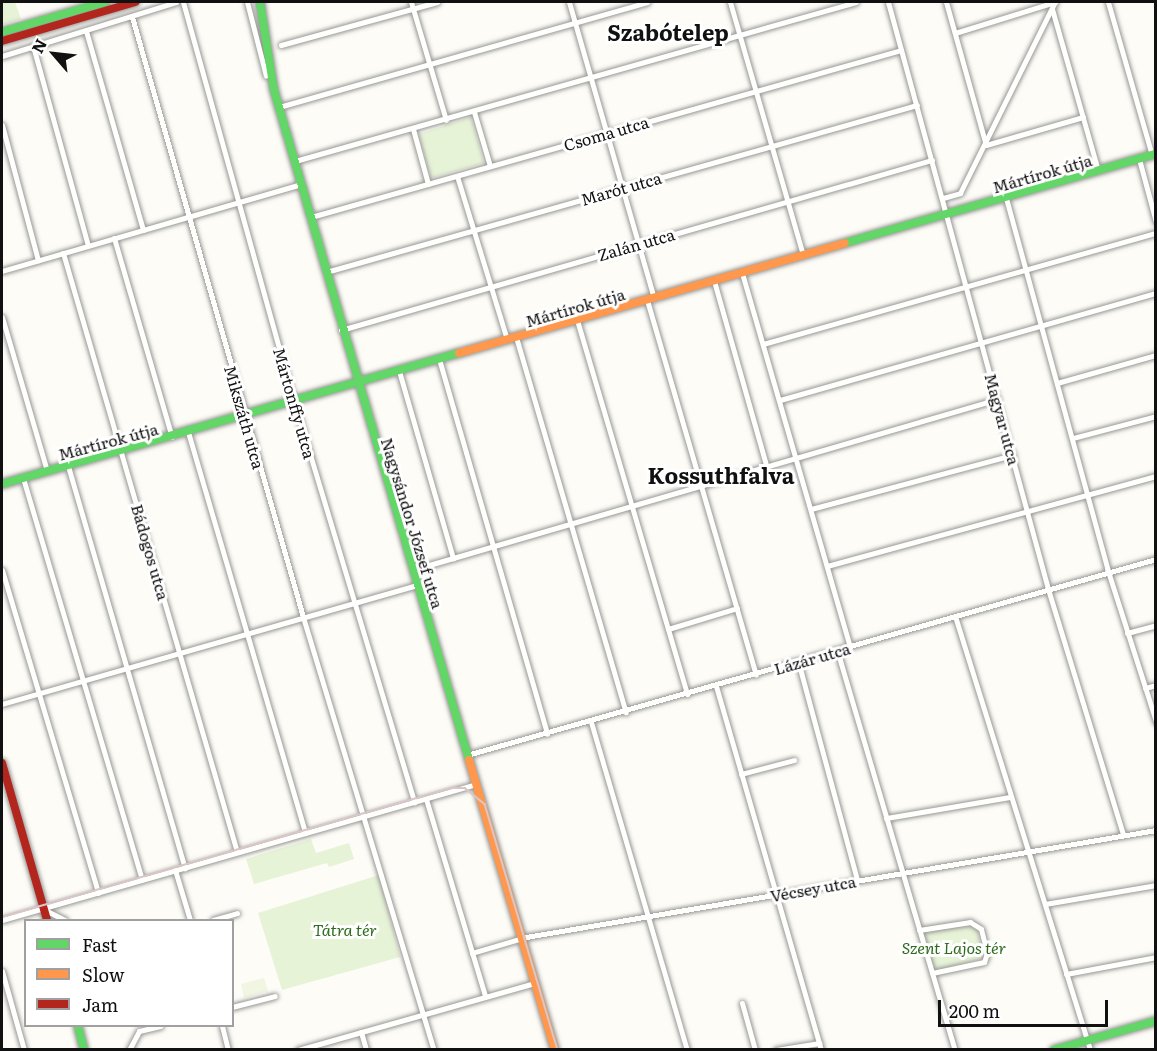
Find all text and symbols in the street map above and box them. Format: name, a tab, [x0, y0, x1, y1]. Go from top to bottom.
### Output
district label: Szabótelep	[607, 19, 729, 45]
north arrow	[24, 24, 84, 84]
text: N	[24, 34, 52, 57]
street label: Csoma utca	[561, 112, 651, 154]
street label: Mártírok útja	[990, 150, 1094, 196]
street label: Marót utca	[578, 167, 664, 209]
street label: Zalán utca	[595, 224, 677, 264]
street label: Mártírok útja	[523, 284, 627, 330]
street label: Mártonffy utca	[270, 345, 320, 461]
street label: Mikszáth utca	[221, 363, 269, 471]
street label: Magyar utca	[982, 371, 1024, 467]
street label: Mártírok útja	[56, 418, 160, 464]
street label: Nagysándor József utca	[378, 435, 448, 611]
district label: Kossuthfalva	[648, 462, 794, 488]
street label: Bádogos utca	[128, 502, 174, 602]
street label: Lázár utca	[772, 638, 852, 678]
street label: Vécsey utca	[769, 871, 857, 905]
legend	[24, 919, 234, 1027]
park label: Tátra tér	[313, 919, 377, 939]
text: Fast	[82, 931, 117, 958]
park label: Szent Lajos tér	[902, 937, 1006, 957]
text: Slow	[82, 961, 124, 988]
scale bar	[941, 988, 1110, 1026]
text: Jam	[82, 991, 118, 1018]
text: 200 m	[949, 997, 1000, 1024]

